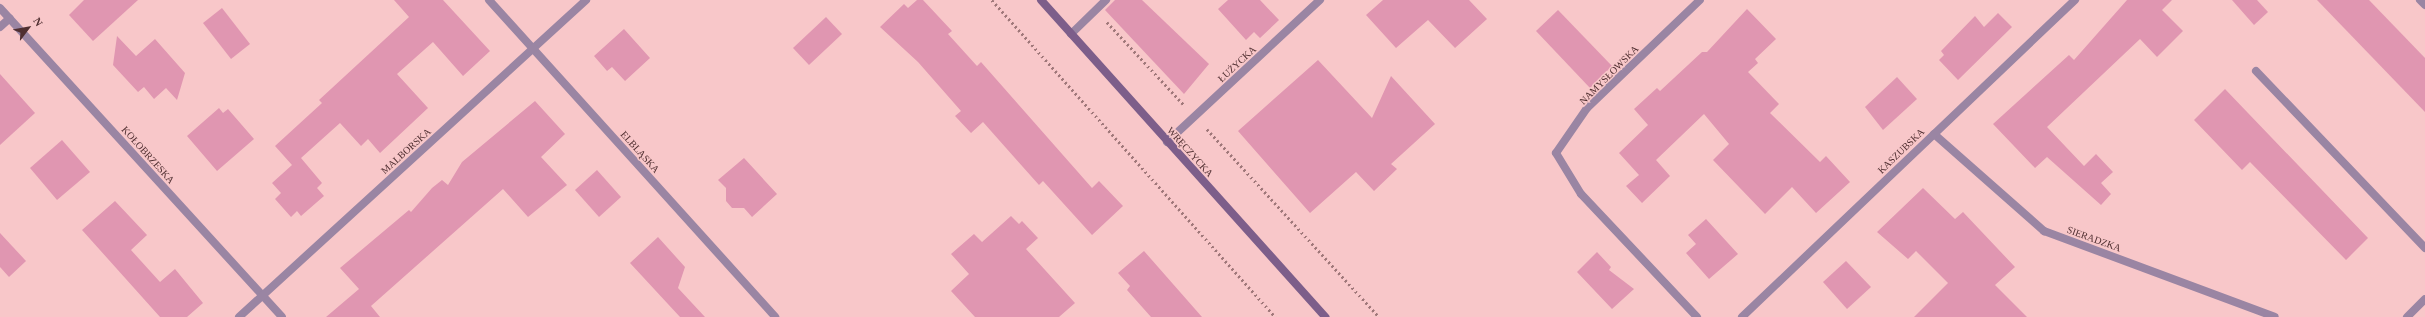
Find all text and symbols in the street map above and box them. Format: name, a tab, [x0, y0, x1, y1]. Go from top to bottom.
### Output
north arrow	[8, 8, 48, 48]
text: N	[31, 15, 45, 28]
street label: ŁUŻYCKA	[1215, 43, 1259, 85]
street label: NAMYSŁOWSKA	[1577, 43, 1641, 107]
street label: KOŁOBRZESKA	[119, 124, 177, 186]
street label: WRĘCZYCKA	[1164, 124, 1216, 180]
street label: MALBORSKA	[379, 126, 433, 176]
street label: KASZUBSKA	[1875, 126, 1927, 176]
street label: ELBLĄSKA	[618, 129, 662, 175]
street label: SIERADZKA	[2065, 224, 2123, 254]

